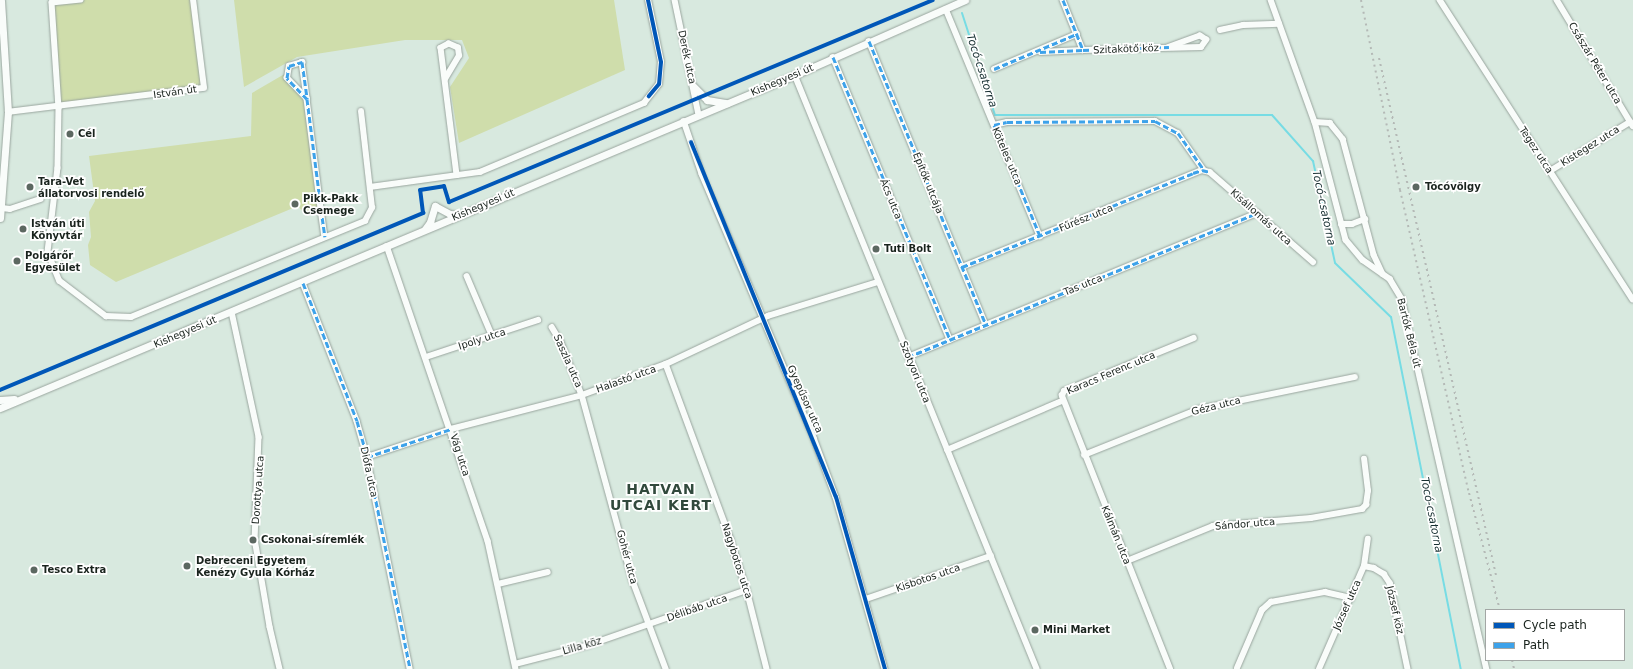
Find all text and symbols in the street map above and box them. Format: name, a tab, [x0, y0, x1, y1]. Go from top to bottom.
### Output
street label: Császár Péter utca	[1566, 20, 1624, 106]
street label: Derék utca	[675, 29, 699, 85]
water label: Tocó-csatorna	[963, 33, 999, 109]
street label: Szitakötő köz	[1093, 42, 1159, 56]
street label: Kishegyesi út	[749, 61, 815, 99]
street label: István út	[152, 83, 198, 101]
street label: Kistegez utca	[1558, 123, 1622, 169]
street label: Tegez utca	[1516, 124, 1556, 176]
street label: Köteles utca	[989, 125, 1025, 187]
place label: Cél	[78, 128, 96, 140]
marker: Cél	[65, 129, 75, 139]
street label: Építők utcája	[910, 151, 946, 215]
water label: Tocó-csatorna	[1309, 169, 1337, 247]
place label: Tara-Vet állatorvosi rendelő	[38, 175, 144, 198]
street label: Ács utca	[877, 177, 905, 221]
marker: Tócóvölgy	[1410, 181, 1422, 193]
place label: Tócóvölgy	[1425, 181, 1481, 193]
marker: Tara-Vet állatorvosi rendelő	[25, 182, 35, 192]
street label: Kishegyesi út	[450, 186, 516, 224]
street label: Kisállomás utca	[1228, 186, 1294, 248]
place label: Pikk-Pakk Csemege	[303, 192, 358, 216]
marker: Pikk-Pakk Csemege	[290, 199, 300, 209]
street label: Fűrész utca	[1057, 202, 1115, 234]
place label: István úti Könyvtár	[31, 217, 85, 240]
marker: István úti Könyvtár	[18, 224, 28, 234]
place label: Tuti Bolt	[884, 243, 931, 255]
marker: Tuti Bolt	[871, 244, 881, 254]
place label: Polgárőr Egyesület	[25, 249, 80, 272]
marker: Polgárőr Egyesület	[12, 256, 22, 266]
street label: Tas utca	[1062, 272, 1104, 298]
street label: Bartók Béla út	[1395, 297, 1423, 369]
street label: Kishegyesi út	[152, 313, 218, 351]
street label: Ipoly utca	[457, 326, 507, 352]
street label: Saszla utca	[551, 333, 585, 389]
street label: Szotyori utca	[897, 339, 933, 405]
street label: Karacs Ferenc utca	[1065, 349, 1157, 397]
street label: Halastó utca	[594, 363, 658, 395]
street label: Gyepűsor utca	[785, 363, 825, 435]
street label: Géza utca	[1190, 394, 1242, 418]
street label: Vág utca	[448, 432, 472, 478]
street label: Diófa utca	[358, 446, 380, 498]
street label: Dorottya utca	[250, 455, 266, 525]
water label: Tocó-csatorna	[1417, 476, 1445, 554]
district label: HATVAN UTCAI KERT	[610, 481, 712, 514]
street label: Kálmán utca	[1099, 504, 1133, 566]
street label: Sándor utca	[1214, 515, 1276, 533]
street label: Nagybotos utca	[719, 522, 755, 600]
street label: Gohér utca	[614, 529, 640, 585]
place label: Csokonai-síremlék	[261, 534, 364, 546]
marker: Csokonai-síremlék	[248, 535, 258, 545]
place label: Debreceni Egyetem Kenézy Gyula Kórház	[196, 554, 315, 578]
marker: Debreceni Egyetem Kenézy Gyula Kórház	[181, 560, 193, 572]
street label: Kisbotos utca	[894, 561, 962, 595]
place label: Tesco Extra	[42, 564, 106, 576]
marker: Tesco Extra	[29, 565, 39, 575]
street label: József utca	[1330, 578, 1364, 632]
street label: József köz	[1384, 585, 1406, 635]
street label: Délibáb utca	[665, 592, 729, 624]
legend	[1485, 609, 1625, 661]
text: Cycle path	[1523, 618, 1587, 632]
place label: Mini Market	[1043, 624, 1110, 636]
marker: Mini Market	[1030, 625, 1040, 635]
street label: Lilla köz	[561, 635, 603, 657]
text: Path	[1523, 638, 1549, 652]

